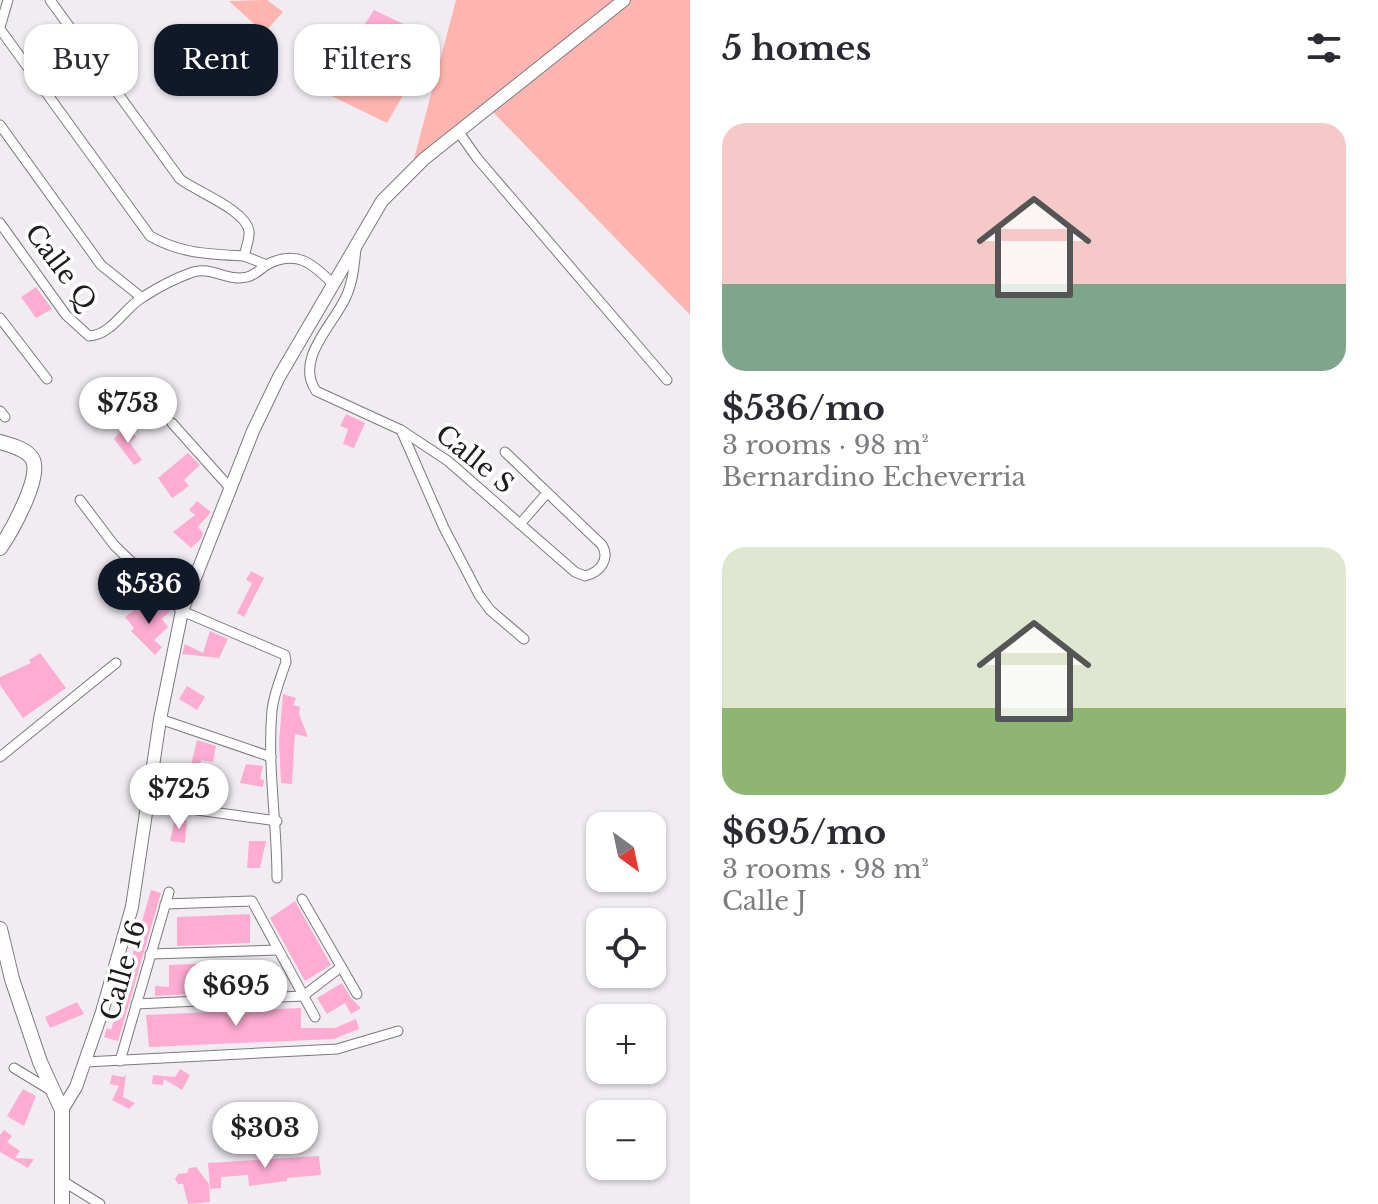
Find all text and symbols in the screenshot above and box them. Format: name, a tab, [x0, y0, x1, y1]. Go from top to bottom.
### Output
chip: Buy	[24, 24, 138, 96]
chip: Rent	[154, 24, 278, 96]
chip: Filters	[294, 24, 440, 96]
icon: filters	[1302, 26, 1346, 70]
text: 5 homes	[722, 27, 871, 69]
icon: home	[962, 175, 1106, 319]
street label: Calle Q	[18, 218, 104, 317]
pin: $753	[81, 377, 175, 445]
text: $753	[97, 387, 159, 419]
text: $536/mo	[722, 387, 885, 429]
street label: Calle S	[429, 418, 521, 500]
text: 3 rooms · 98 m²	[722, 429, 929, 461]
text: Bernardino Echeverria	[722, 461, 1026, 493]
pin: $536	[102, 558, 196, 626]
text: $536	[116, 568, 182, 600]
icon: home	[962, 599, 1106, 743]
pin: $725	[132, 763, 226, 831]
text: $725	[148, 773, 210, 805]
text: $695/mo	[722, 811, 886, 853]
north arrow	[586, 812, 666, 892]
map controls	[586, 812, 666, 1180]
text: 3 rooms · 98 m²	[722, 853, 929, 885]
text: Calle J	[722, 885, 807, 917]
button: locate	[586, 908, 666, 988]
street label: Calle 16	[93, 916, 153, 1024]
pin: $695	[189, 960, 283, 1028]
text: $695	[202, 970, 270, 1002]
button: +	[586, 1004, 666, 1084]
button: −	[586, 1100, 666, 1180]
pin: $303	[218, 1102, 312, 1170]
text: $303	[230, 1112, 300, 1144]

